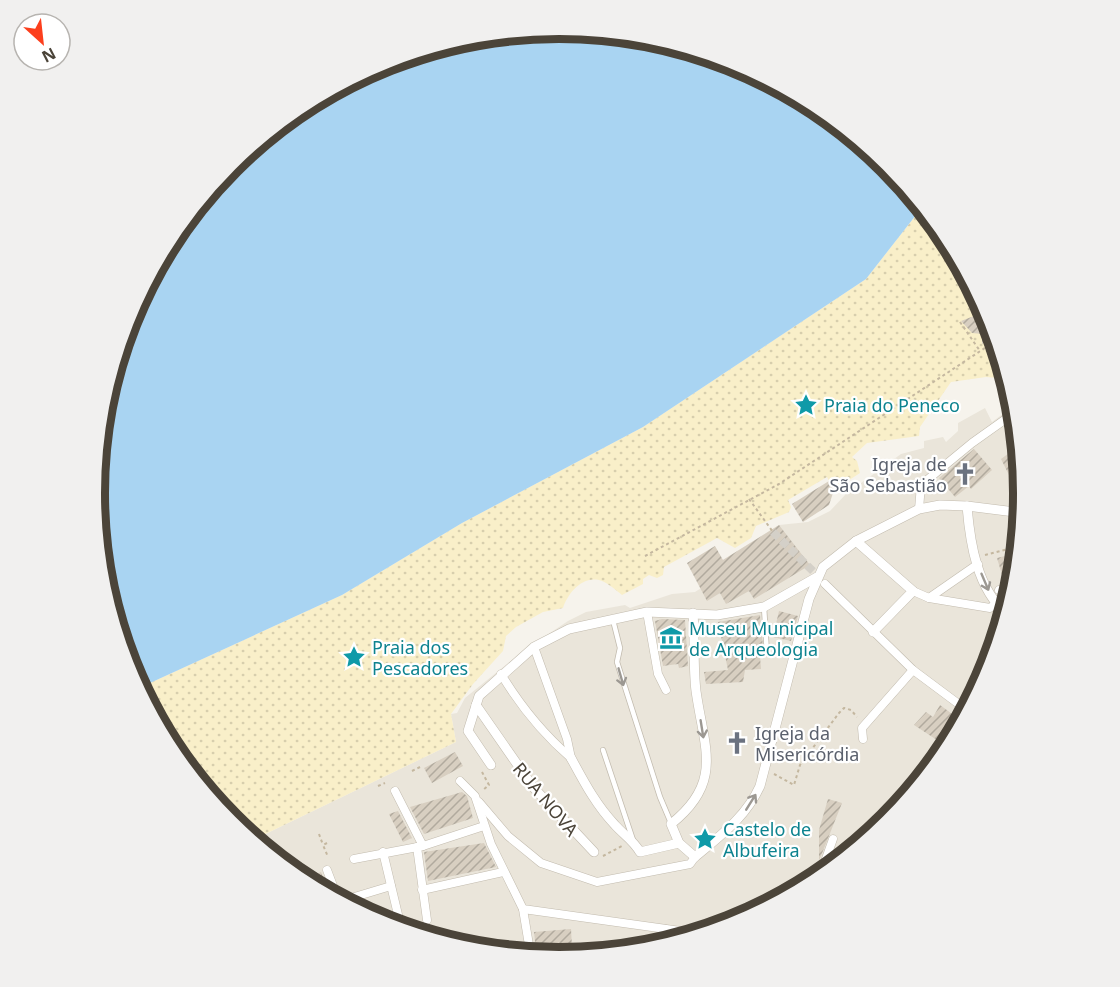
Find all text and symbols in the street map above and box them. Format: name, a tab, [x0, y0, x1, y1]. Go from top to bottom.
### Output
north arrow	[12, 12, 72, 72]
text: N	[38, 43, 60, 68]
place icon: Praia do Peneco	[793, 392, 819, 418]
place label: Praia do Peneco	[824, 393, 960, 417]
place label: Igreja de São Sebastião	[829, 452, 947, 497]
church icon: Igreja de São Sebastião	[952, 461, 978, 487]
one-way arrow	[980, 573, 991, 591]
place label: Museu Municipal de Arqueologia	[689, 616, 833, 661]
museum icon: Museu Municipal de Arqueologia	[658, 625, 684, 651]
place label: Praia dos Pescadores	[372, 635, 468, 680]
place icon: Praia dos Pescadores	[341, 644, 367, 670]
one-way arrow	[616, 667, 627, 686]
one-way arrow	[697, 718, 708, 738]
place label: Igreja da Misericórdia	[755, 721, 859, 766]
church icon: Igreja da Misericórdia	[724, 730, 750, 756]
street label: RUA NOVA	[508, 757, 584, 841]
one-way arrow	[745, 795, 757, 811]
place label: Castelo de Albufeira	[723, 817, 811, 862]
place icon: Castelo de Albufeira	[692, 826, 718, 852]

